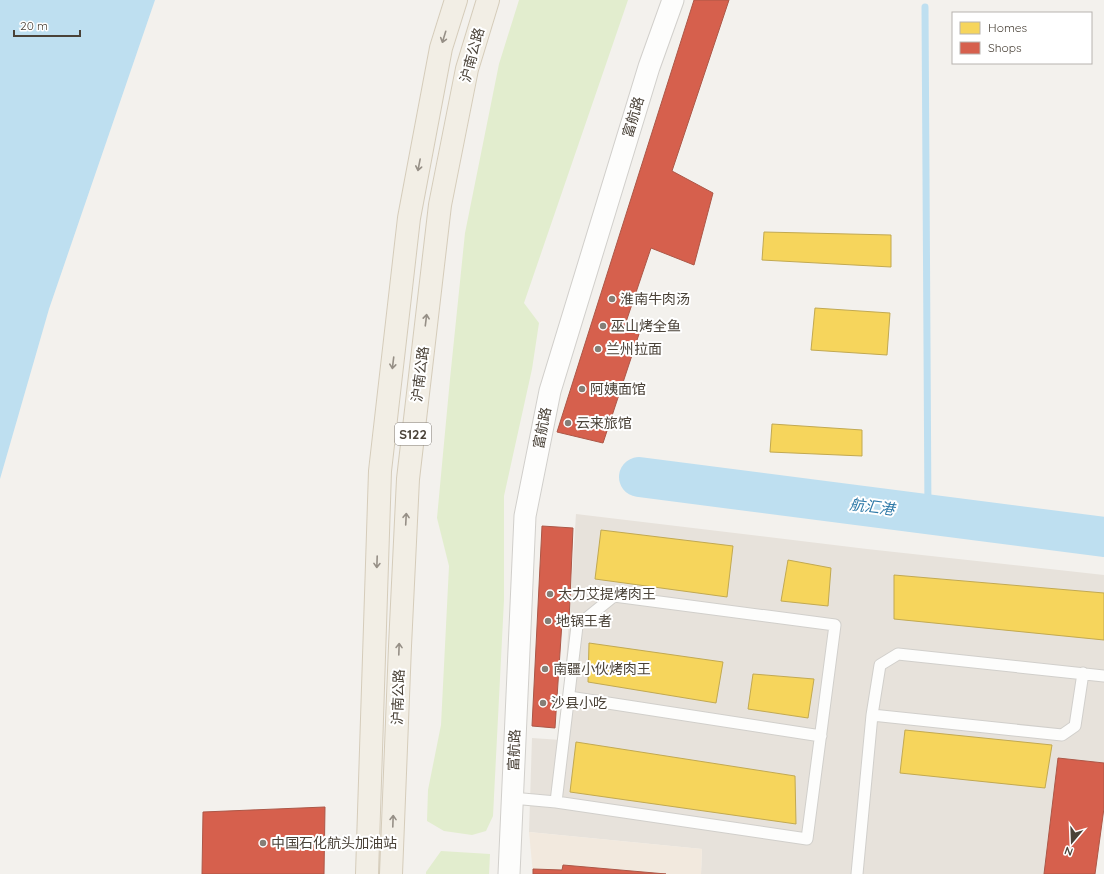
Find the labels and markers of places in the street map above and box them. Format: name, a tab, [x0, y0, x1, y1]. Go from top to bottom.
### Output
place label: 淮南牛肉汤	[620, 290, 690, 308]
marker: 淮南牛肉汤	[607, 294, 617, 304]
place label: 巫山烤全鱼	[611, 317, 681, 335]
marker: 巫山烤全鱼	[598, 321, 608, 331]
place label: 兰州拉面	[606, 340, 662, 358]
marker: 兰州拉面	[593, 344, 603, 354]
place label: 阿姨面馆	[590, 380, 646, 398]
marker: 阿姨面馆	[577, 384, 587, 394]
place label: 云来旅馆	[576, 414, 632, 432]
marker: 云来旅馆	[563, 418, 573, 428]
place label: 太力艾提烤肉王	[558, 585, 656, 603]
marker: 太力艾提烤肉王	[545, 589, 555, 599]
place label: 地锅王者	[556, 612, 612, 630]
marker: 地锅王者	[543, 616, 553, 626]
place label: 南疆小伙烤肉王	[553, 660, 651, 678]
marker: 南疆小伙烤肉王	[540, 664, 550, 674]
place label: 沙县小吃	[551, 694, 607, 712]
marker: 沙县小吃	[538, 698, 548, 708]
place label: 中国石化航头加油站	[271, 834, 397, 852]
marker: 中国石化航头加油站	[258, 838, 268, 848]

